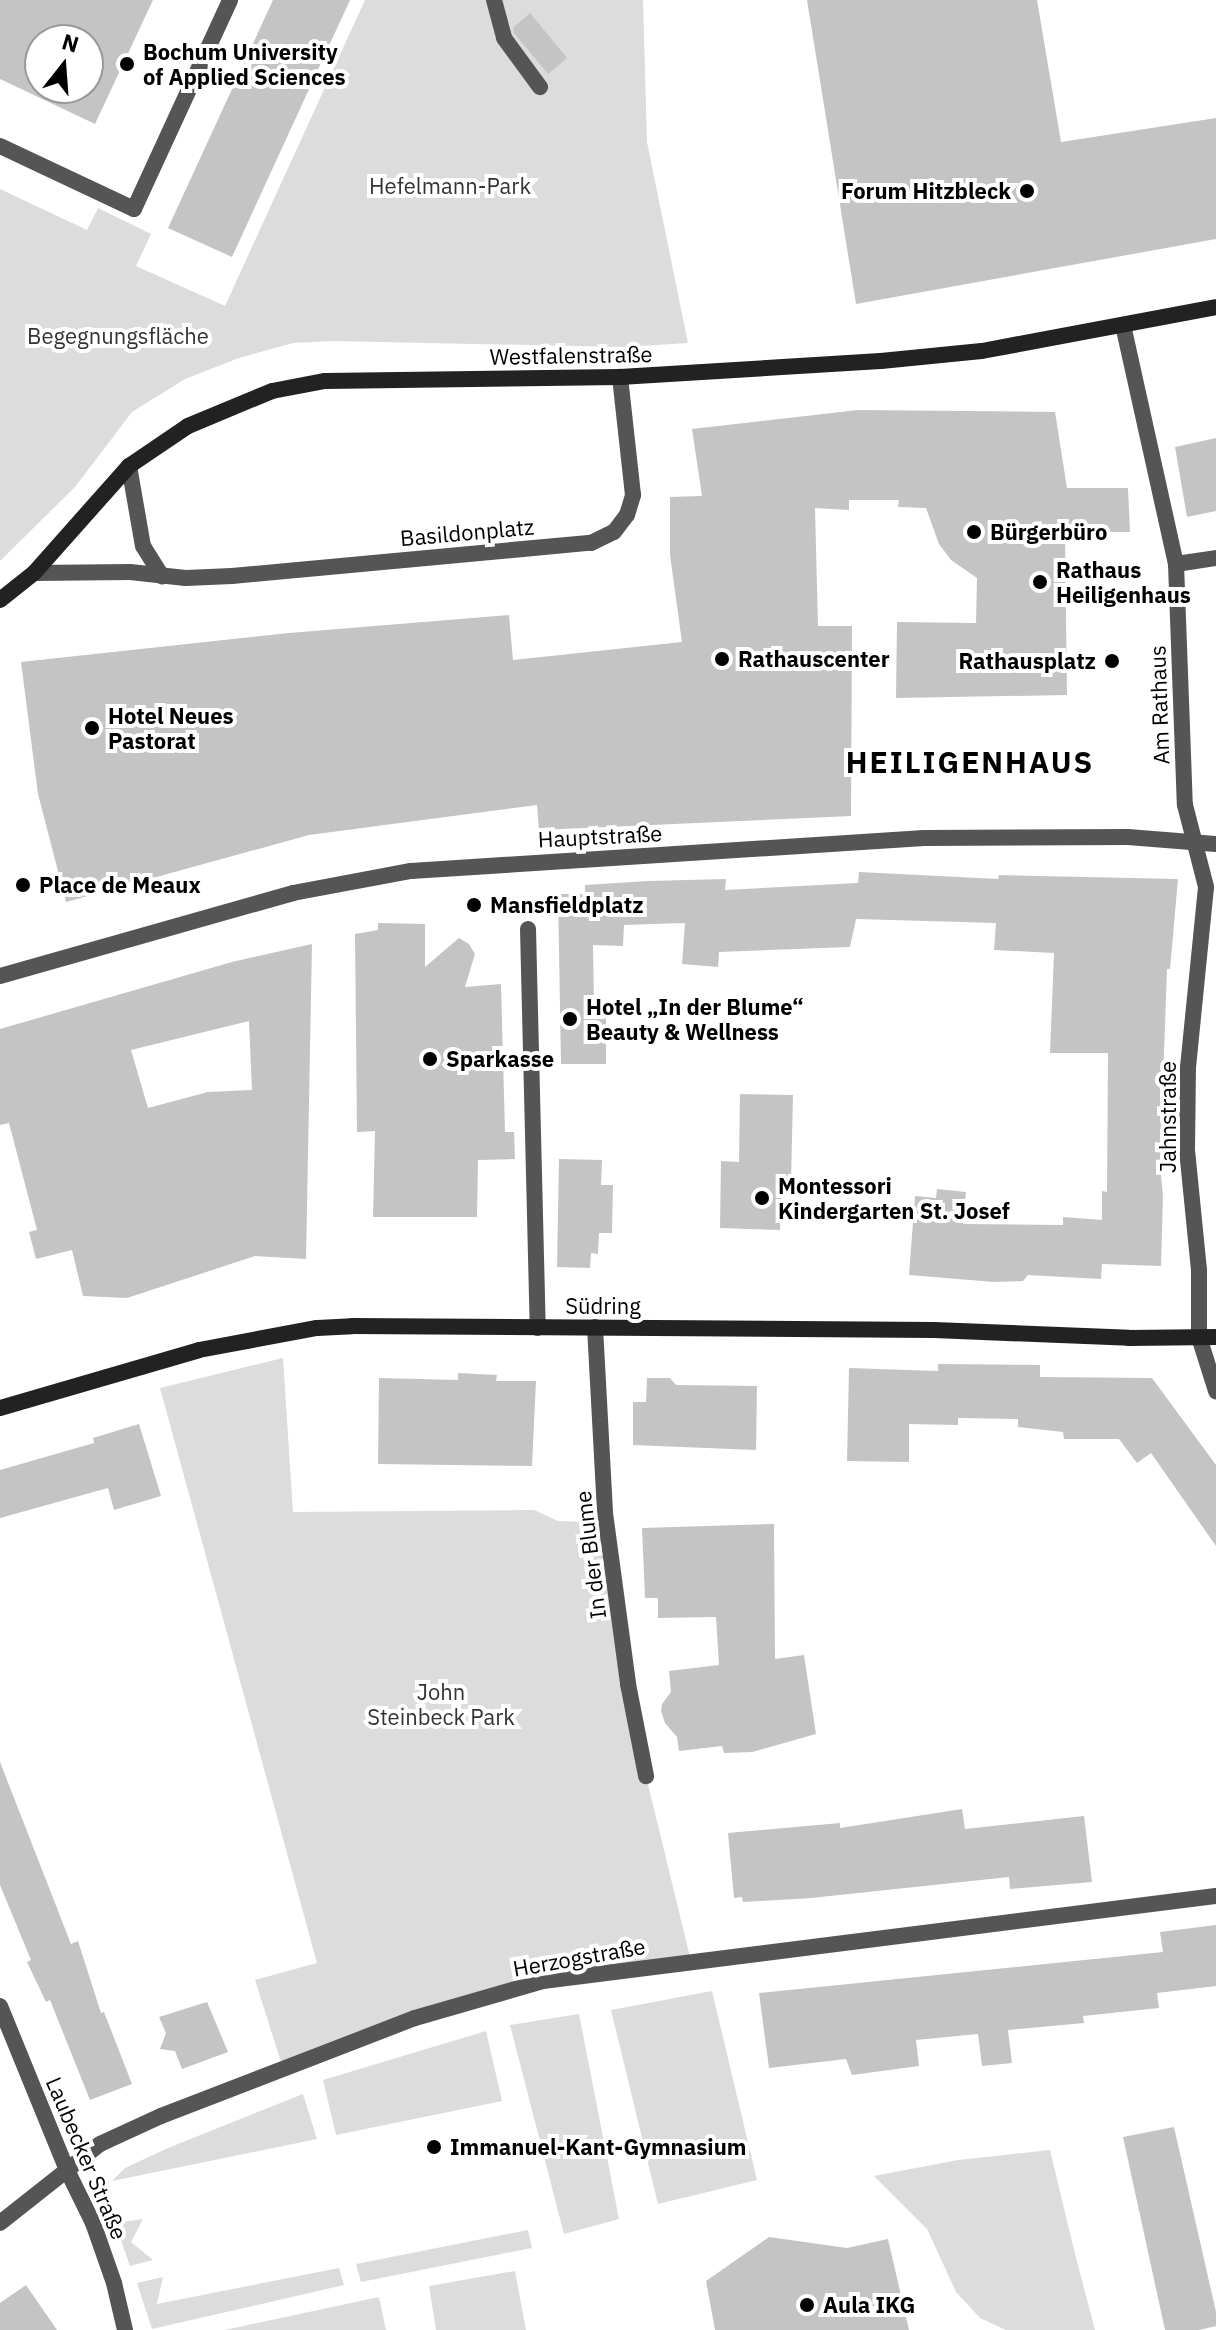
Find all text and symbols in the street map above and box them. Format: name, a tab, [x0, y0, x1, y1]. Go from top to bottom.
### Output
north arrow	[24, 24, 104, 104]
text: N	[59, 26, 82, 59]
place label: Bochum University of Applied Sciences	[143, 38, 346, 90]
marker: Bochum University of Applied Sciences	[118, 55, 136, 73]
park label: Hefelmann-Park	[369, 173, 531, 199]
place label: Forum Hitzbleck	[841, 178, 1011, 204]
marker: Forum Hitzbleck	[1018, 182, 1036, 200]
park label: Begegnungsfläche	[27, 323, 209, 349]
street label: Westfalenstraße	[489, 340, 653, 370]
street label: Basildonplatz	[399, 513, 535, 551]
place label: Bürgerbüro	[990, 519, 1107, 545]
marker: Bürgerbüro	[965, 523, 983, 541]
place label: Rathaus Heiligenhaus	[1056, 556, 1191, 608]
marker: Rathaus Heiligenhaus	[1031, 573, 1049, 591]
street label: Am Rathaus	[1144, 645, 1174, 765]
place label: Rathauscenter	[738, 646, 890, 672]
place label: Rathausplatz	[959, 648, 1096, 674]
marker: Rathauscenter	[713, 650, 731, 668]
marker: Rathausplatz	[1103, 652, 1121, 670]
place label: Hotel Neues Pastorat	[108, 702, 234, 754]
marker: Hotel Neues Pastorat	[83, 719, 101, 737]
district label: HEILIGENHAUS	[846, 744, 1094, 780]
street label: Hauptstraße	[537, 820, 663, 852]
place label: Place de Meaux	[39, 872, 201, 898]
marker: Place de Meaux	[14, 876, 32, 894]
place label: Mansfieldplatz	[490, 892, 644, 918]
marker: Mansfieldplatz	[465, 896, 483, 914]
place label: Hotel „In der Blume“ Beauty & Wellness	[586, 993, 804, 1044]
marker: Hotel „In der Blume“ Beauty & Wellness	[561, 1010, 579, 1028]
place label: Sparkasse	[446, 1046, 554, 1072]
marker: Sparkasse	[421, 1050, 439, 1068]
street label: Jahnstraße	[1155, 1061, 1181, 1173]
place label: Montessori Kindergarten St. Josef	[778, 1172, 1010, 1224]
marker: Montessori Kindergarten St. Josef	[753, 1189, 771, 1207]
street label: Südring	[565, 1293, 641, 1319]
street label: In der Blume	[569, 1490, 611, 1620]
park label: John Steinbeck Park	[367, 1678, 515, 1730]
street label: Herzogstraße	[511, 1932, 647, 1982]
street label: Laubecker Straße	[41, 2073, 133, 2243]
place label: Immanuel-Kant-Gymnasium	[450, 2134, 746, 2160]
marker: Immanuel-Kant-Gymnasium	[425, 2138, 443, 2156]
place label: Aula IKG	[823, 2292, 915, 2318]
marker: Aula IKG	[798, 2296, 816, 2314]

